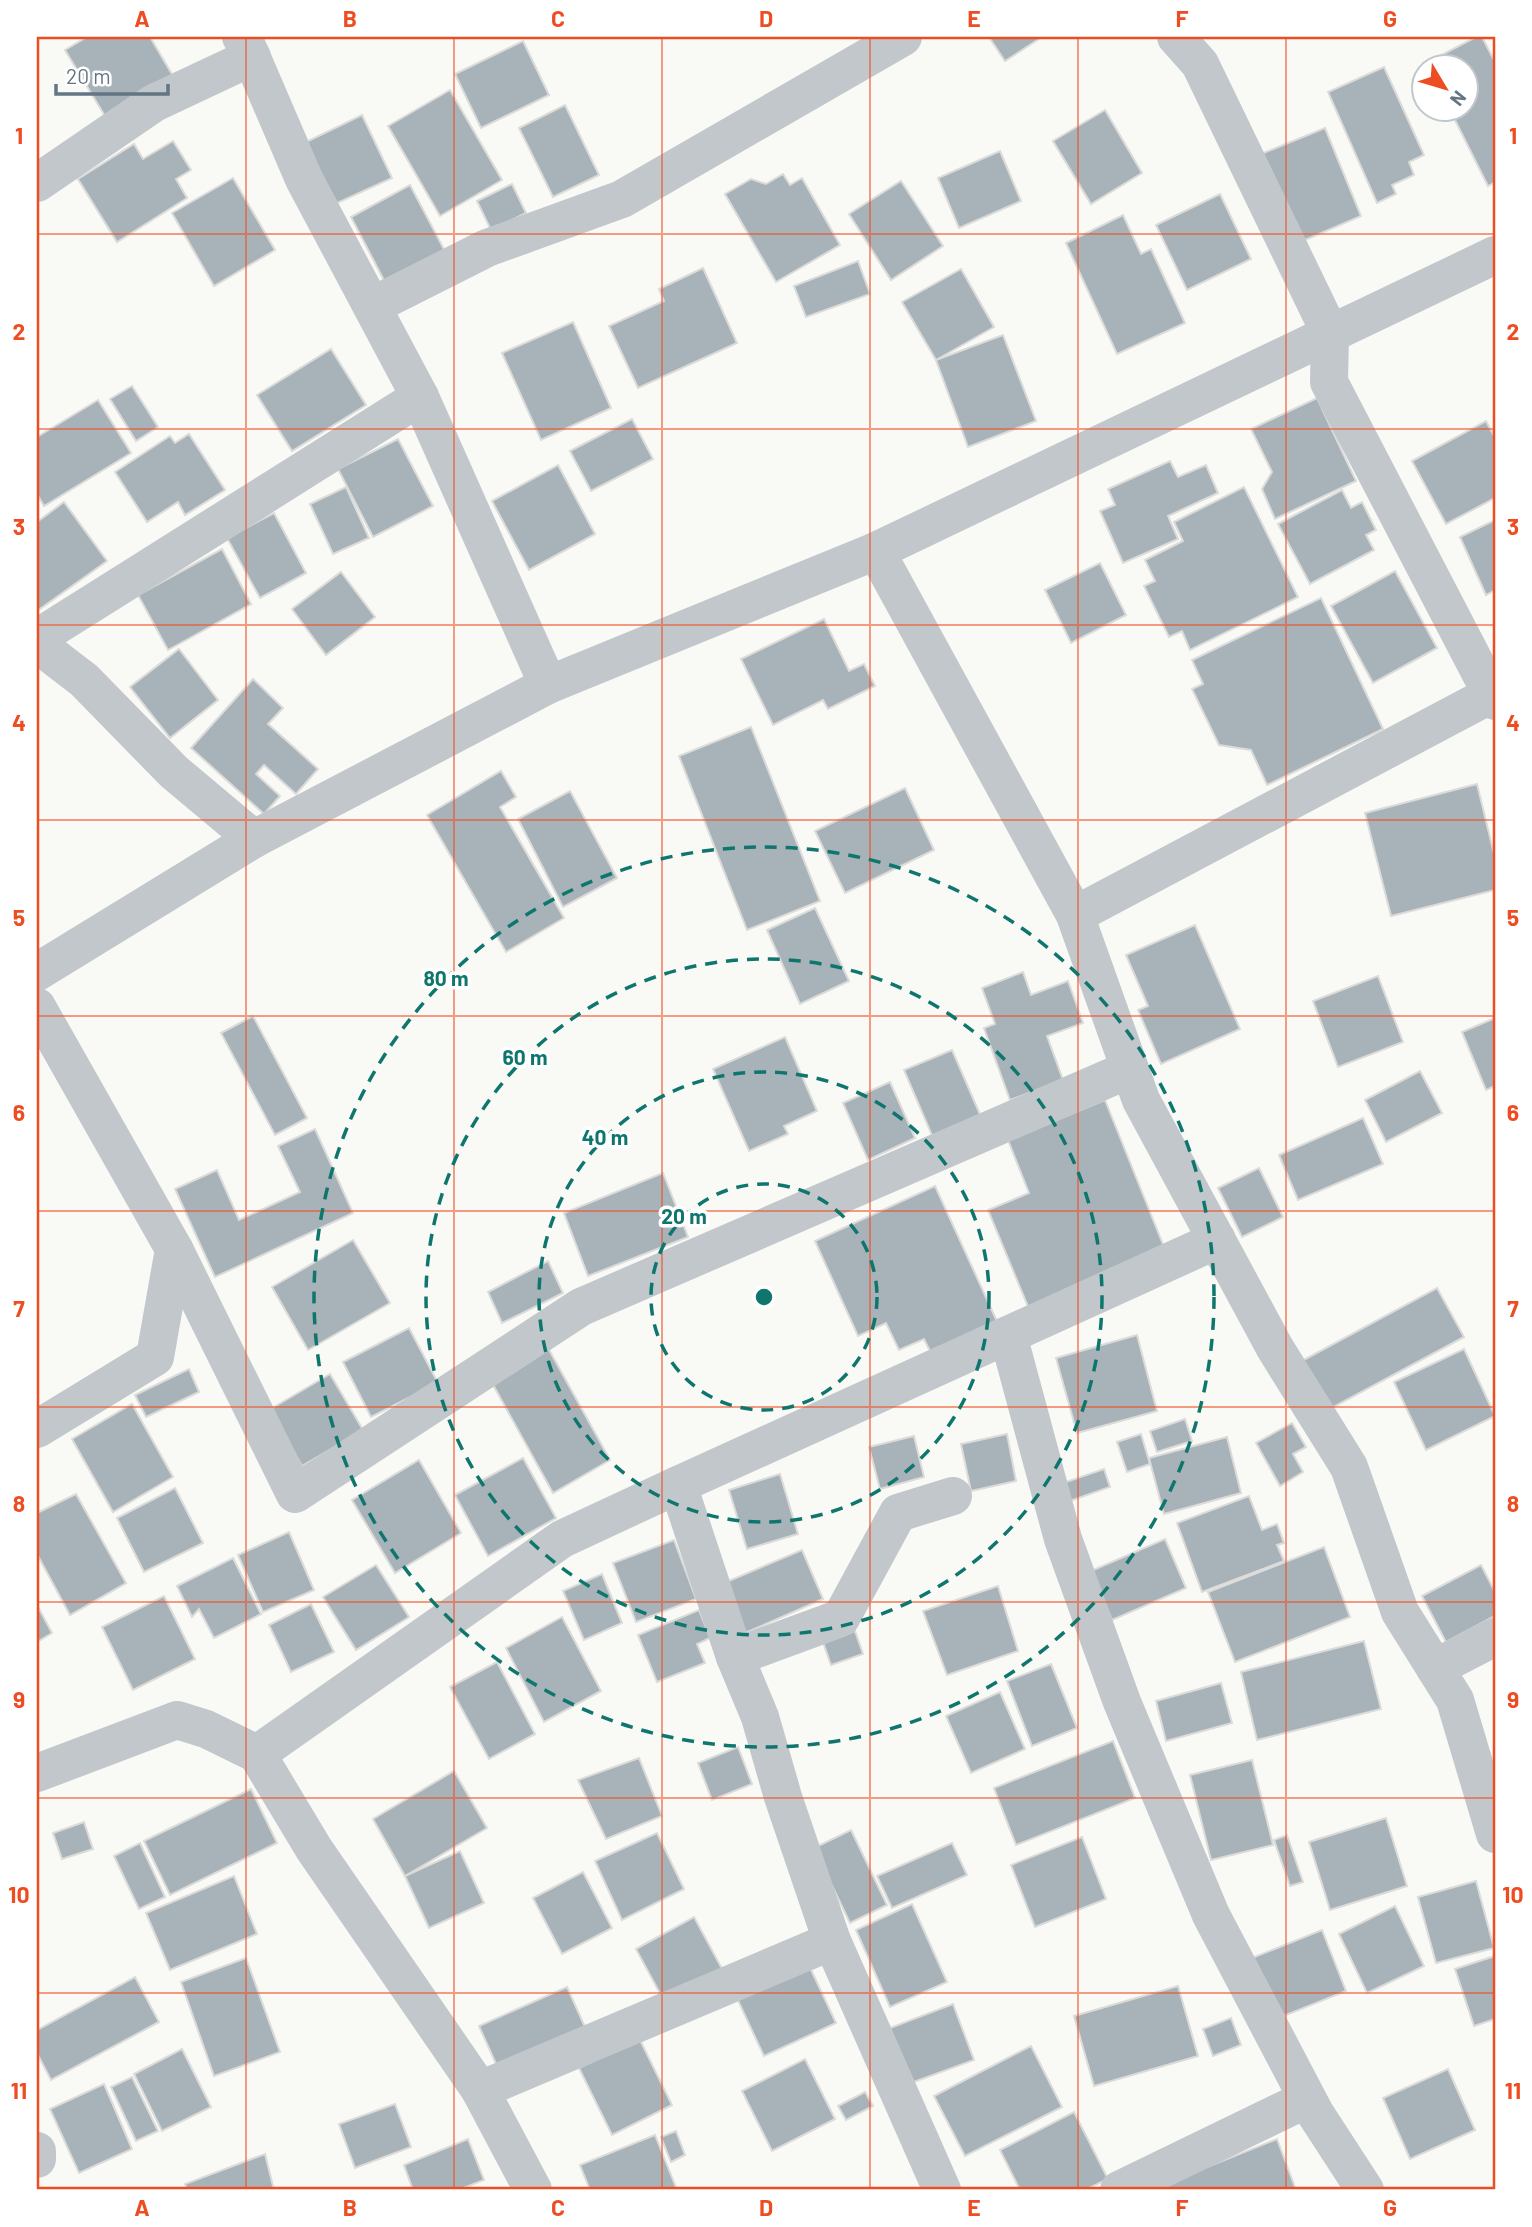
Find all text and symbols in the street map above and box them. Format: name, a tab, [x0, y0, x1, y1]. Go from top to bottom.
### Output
text: A	[134, 4, 150, 32]
text: B	[343, 4, 357, 32]
text: C	[551, 4, 565, 32]
text: D	[759, 4, 773, 32]
text: E	[967, 4, 981, 32]
text: F	[1176, 4, 1189, 32]
text: G	[1383, 4, 1397, 32]
scale bar	[56, 52, 168, 96]
north arrow	[1410, 52, 1480, 122]
text: 20 m	[66, 63, 111, 88]
text: N	[1446, 87, 1472, 111]
text: 1	[15, 121, 23, 149]
text: 1	[1509, 121, 1517, 149]
text: 2	[13, 317, 25, 345]
text: 2	[1507, 317, 1519, 345]
text: 3	[13, 512, 25, 540]
text: 3	[1507, 512, 1519, 540]
text: 4	[12, 708, 26, 736]
text: 4	[1506, 708, 1520, 736]
text: 5	[13, 903, 25, 931]
text: 5	[1507, 903, 1519, 931]
text: 80 m	[423, 965, 469, 990]
text: 60 m	[503, 1044, 547, 1069]
text: 6	[13, 1098, 25, 1126]
text: 6	[1507, 1098, 1519, 1126]
text: 40 m	[582, 1124, 628, 1149]
text: 20 m	[661, 1203, 707, 1228]
centre of rings	[752, 1285, 776, 1309]
text: 7	[13, 1294, 25, 1322]
text: 7	[1507, 1294, 1519, 1322]
text: 8	[13, 1489, 25, 1517]
text: 8	[1507, 1489, 1519, 1517]
text: 9	[13, 1685, 25, 1713]
text: 9	[1507, 1685, 1519, 1713]
text: 10	[8, 1880, 30, 1908]
text: 10	[1502, 1880, 1524, 1908]
text: 11	[11, 2076, 27, 2104]
text: 11	[1505, 2076, 1521, 2104]
text: A	[134, 2193, 150, 2221]
text: B	[343, 2193, 357, 2221]
text: C	[551, 2193, 565, 2221]
text: D	[759, 2193, 773, 2221]
text: E	[967, 2193, 981, 2221]
text: F	[1176, 2193, 1189, 2221]
text: G	[1383, 2193, 1397, 2221]

